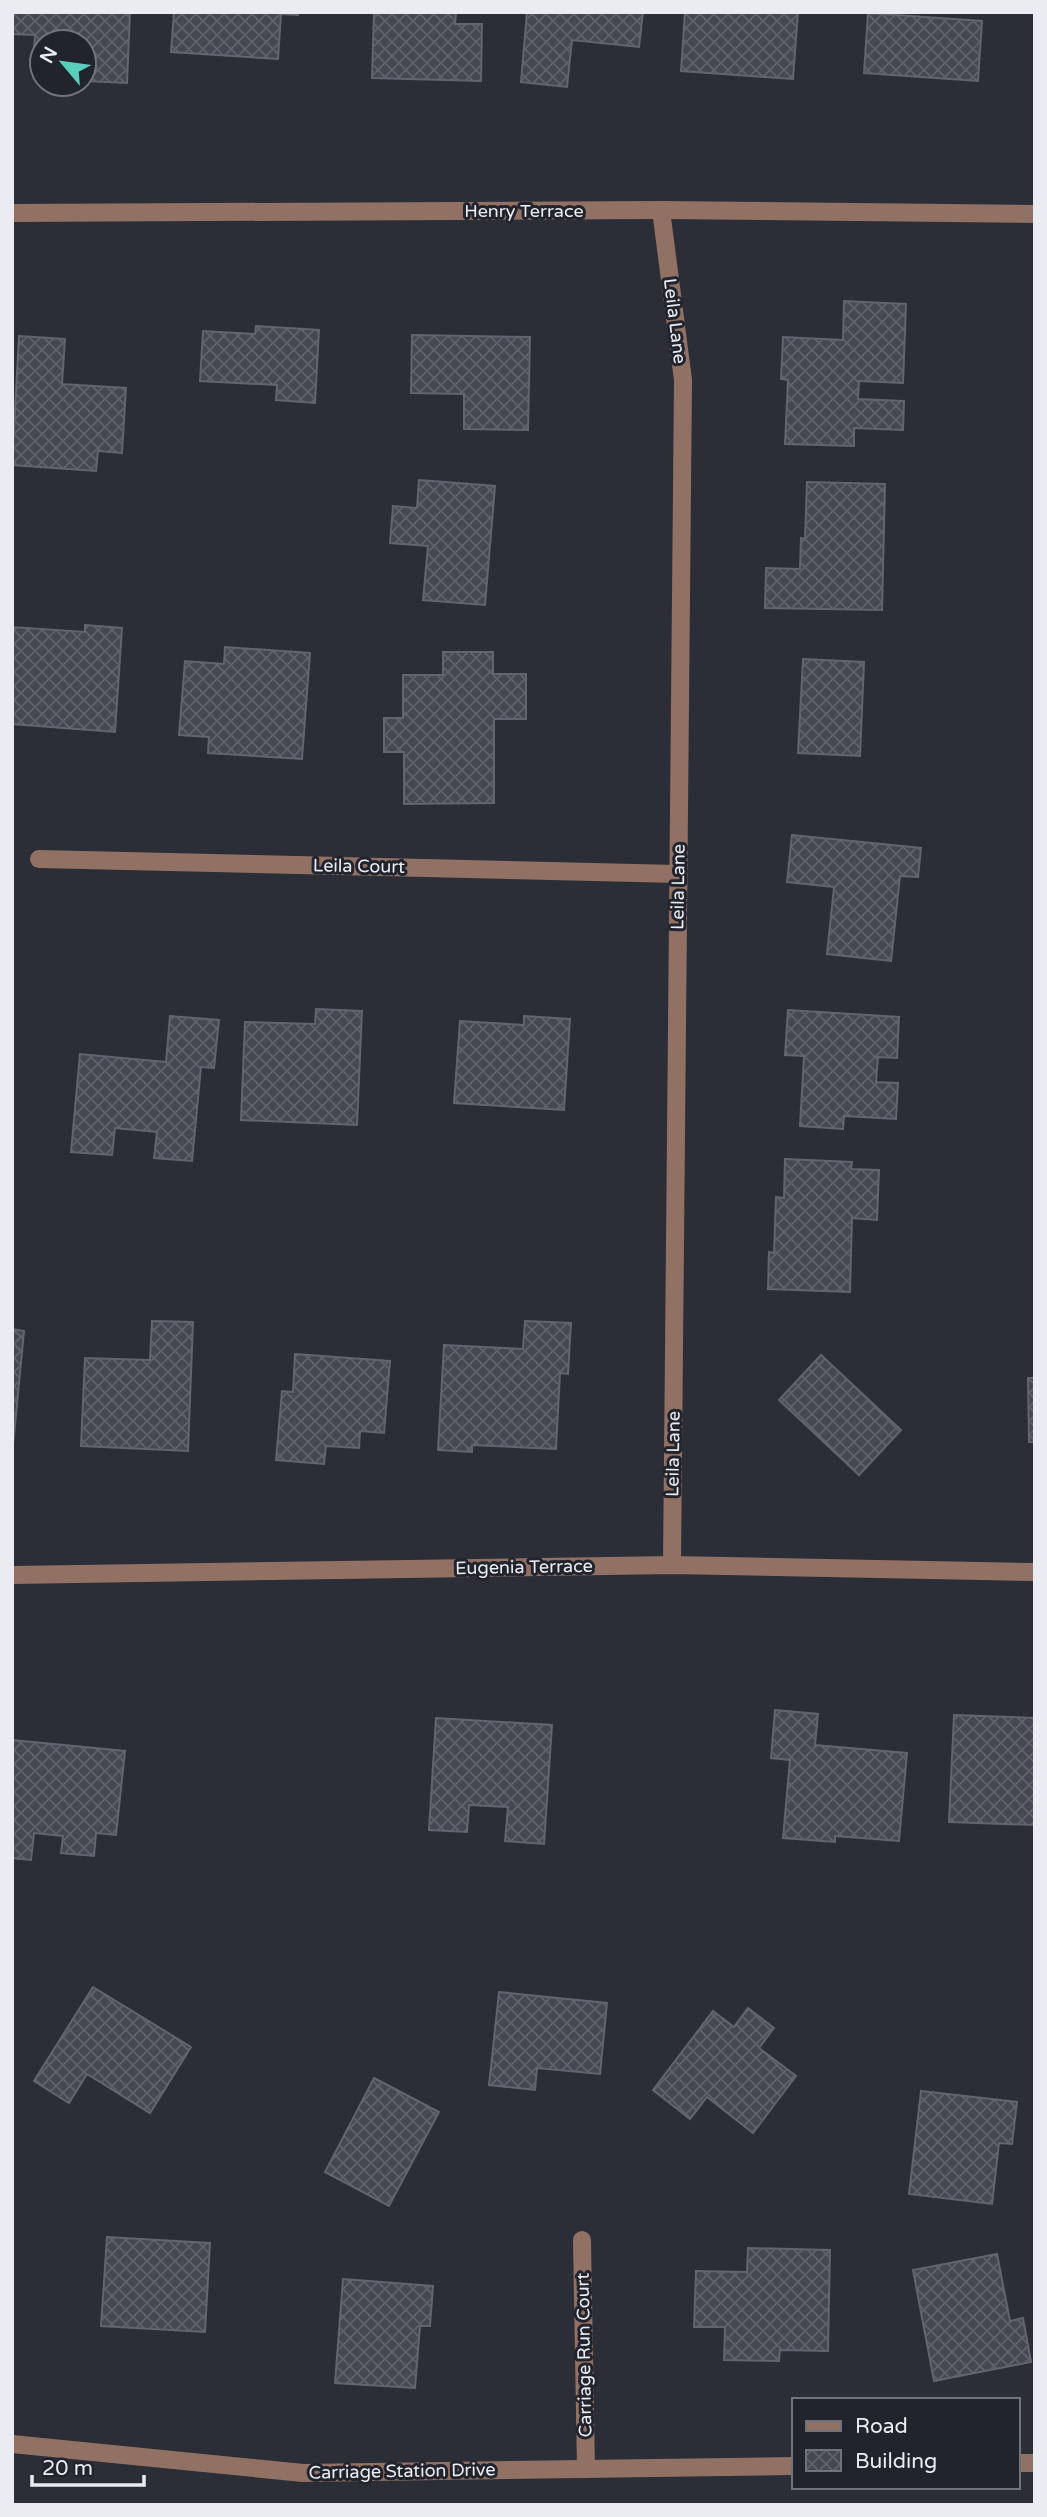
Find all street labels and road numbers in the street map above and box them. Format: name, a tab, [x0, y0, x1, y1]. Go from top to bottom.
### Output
street label: Henry Terrace	[464, 200, 584, 222]
street label: Leila Lane	[659, 277, 691, 365]
street label: Leila Lane	[666, 844, 690, 930]
street label: Leila Court	[313, 854, 405, 878]
street label: Leila Lane	[661, 1411, 685, 1497]
street label: Eugenia Terrace	[455, 1555, 593, 1579]
street label: Carriage Run Court	[572, 2272, 596, 2437]
street label: Carriage Station Drive	[308, 2458, 496, 2484]

